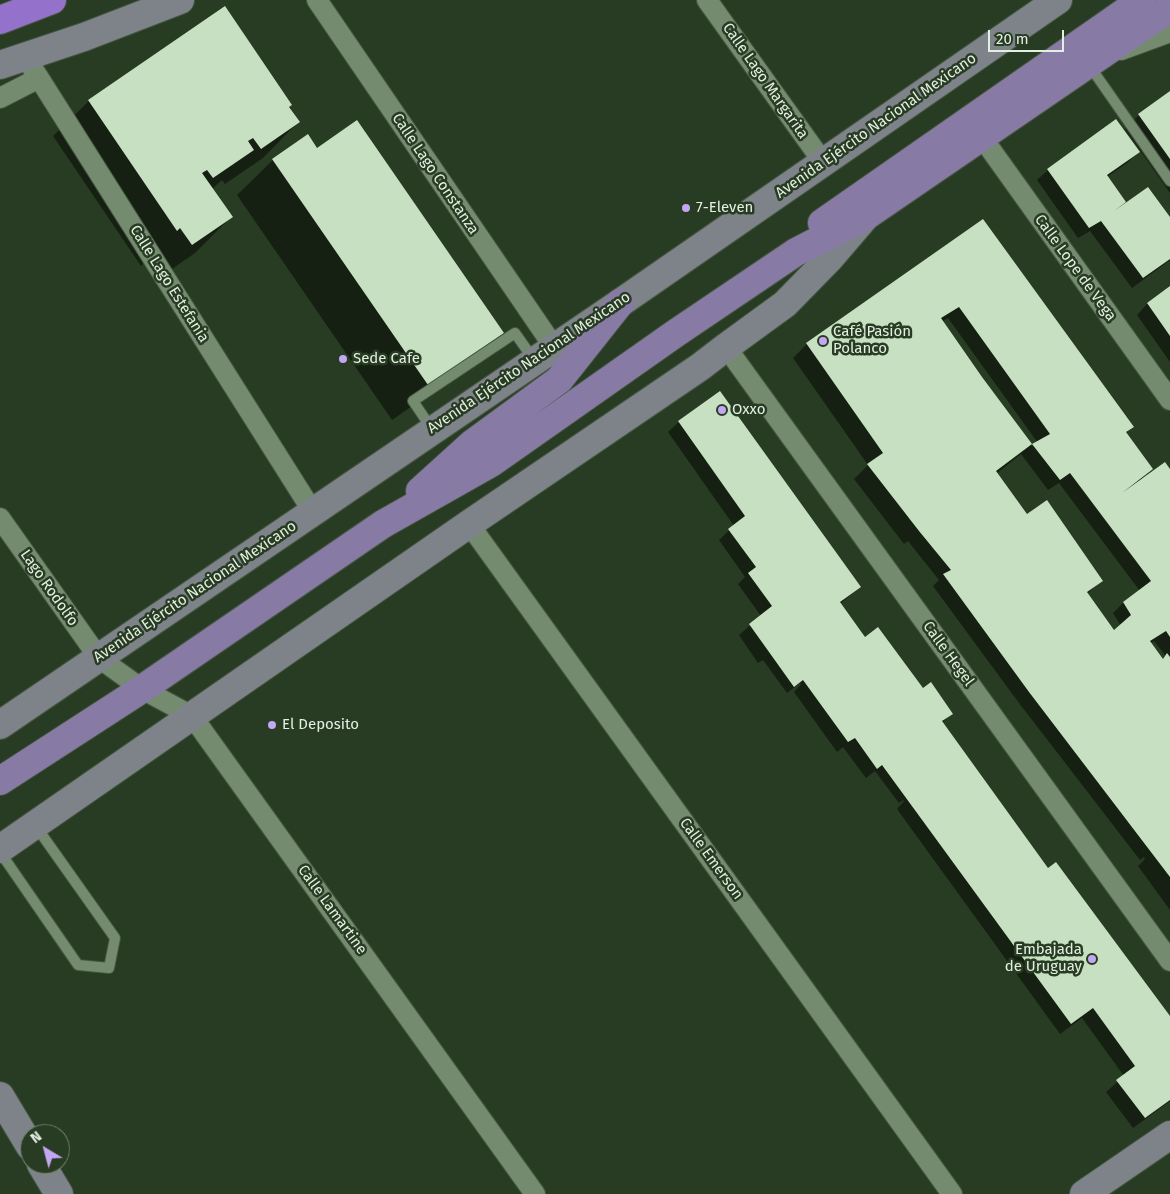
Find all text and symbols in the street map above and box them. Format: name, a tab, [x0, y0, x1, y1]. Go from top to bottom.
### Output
street label: Calle Lago Margarita	[718, 20, 812, 142]
scale bar	[990, 20, 1066, 52]
text: 20 m	[996, 30, 1029, 48]
street label: Avenida Ejército Nacional Mexicano	[772, 50, 980, 202]
street label: Calle Lago Constanza	[388, 110, 482, 238]
place label: 7-Eleven	[696, 199, 753, 217]
marker: 7-Eleven	[680, 202, 692, 214]
street label: Calle Lope de Vega	[1030, 211, 1120, 325]
street label: Calle Lago Estefania	[126, 222, 212, 346]
street label: Avenida Ejército Nacional Mexicano	[424, 288, 634, 438]
place label: Café Pasión Polanco	[833, 323, 911, 358]
marker: Café Pasión Polanco	[817, 335, 829, 347]
place label: Sede Cafe	[353, 350, 420, 368]
marker: Sede Cafe	[337, 353, 349, 365]
place label: Oxxo	[732, 401, 765, 419]
marker: Oxxo	[716, 404, 728, 416]
street label: Avenida Ejército Nacional Mexicano	[90, 517, 300, 667]
street label: Lago Rodolfo	[16, 546, 82, 630]
street label: Calle Hegel	[918, 618, 978, 690]
place label: El Deposito	[282, 716, 359, 734]
marker: El Deposito	[266, 719, 278, 731]
street label: Calle Emerson	[675, 815, 747, 903]
street label: Calle Lamartine	[294, 862, 370, 958]
place label: Embajada de Uruguay	[1005, 941, 1082, 976]
marker: Embajada de Uruguay	[1086, 953, 1098, 965]
north arrow	[20, 1124, 70, 1174]
text: N	[27, 1128, 45, 1147]

